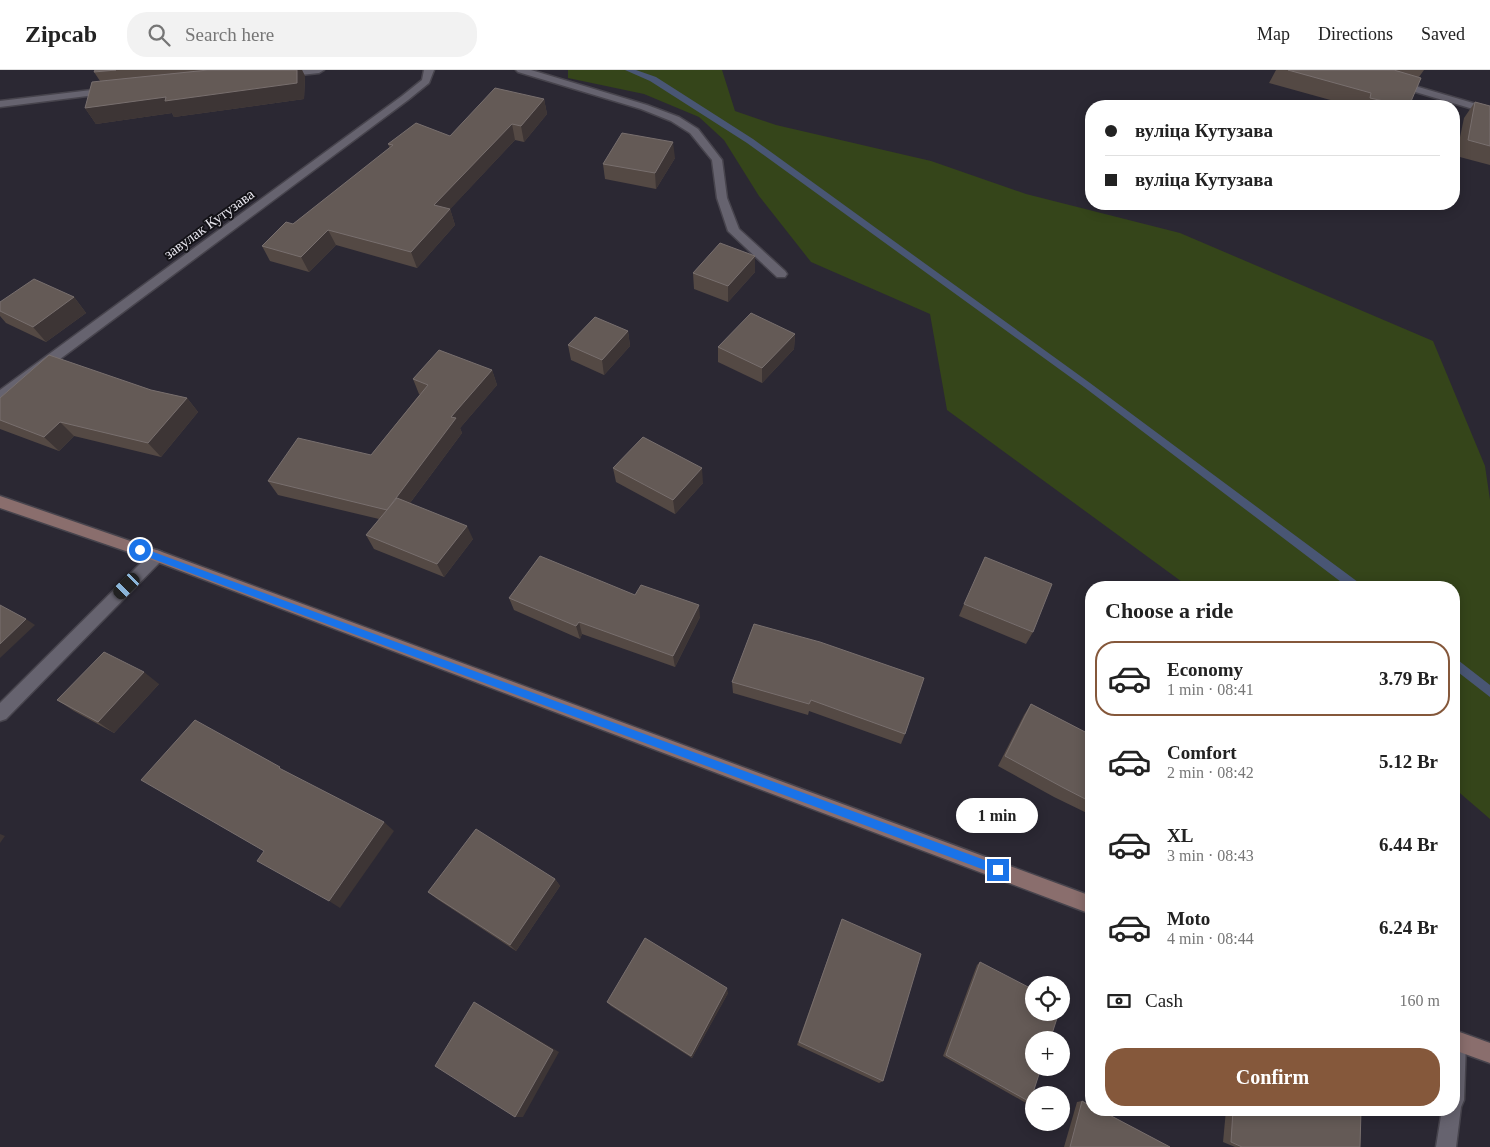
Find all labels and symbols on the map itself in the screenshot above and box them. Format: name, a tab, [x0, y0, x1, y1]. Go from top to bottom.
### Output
street label: завулак Кутузава	[161, 186, 257, 262]
route start	[129, 539, 151, 561]
car	[111, 570, 142, 602]
callout: 1 min	[957, 798, 1039, 832]
route end	[987, 859, 1009, 881]

